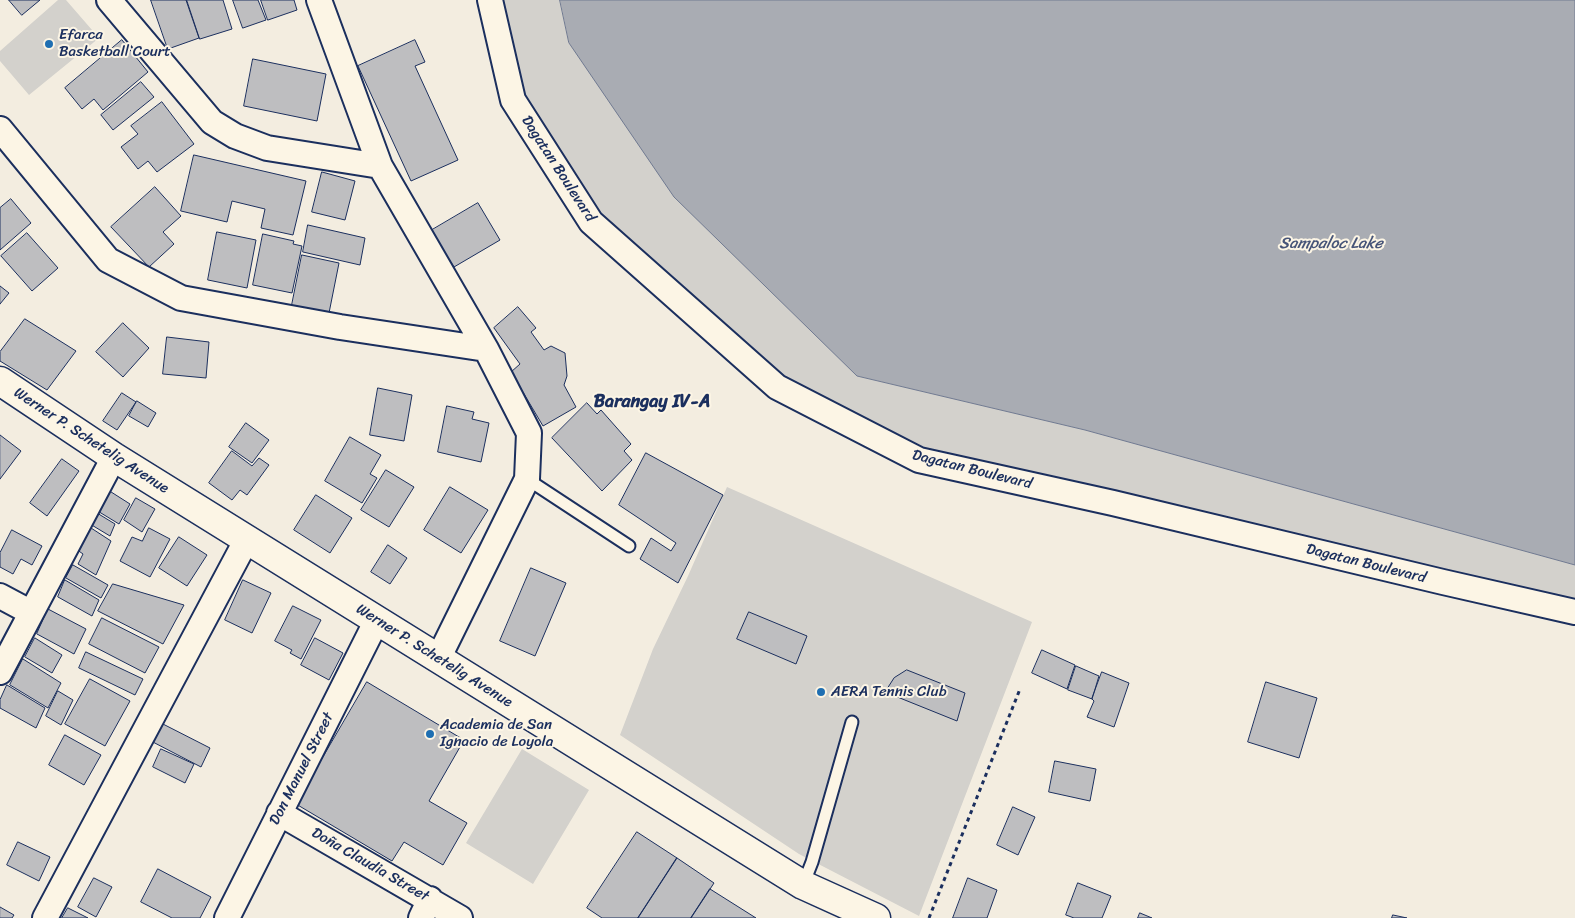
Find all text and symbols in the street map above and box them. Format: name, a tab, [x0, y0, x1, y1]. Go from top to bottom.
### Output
place label: Efarca Basketball Court	[59, 26, 171, 61]
marker: Efarca Basketball Court	[43, 38, 55, 50]
street label: Dagatan Boulevard	[517, 113, 599, 225]
water label: Sampaloc Lake	[1279, 234, 1383, 254]
street label: Werner P. Schetelig Avenue	[10, 384, 172, 498]
district label: Barangay IV-A	[594, 391, 710, 413]
street label: Dagatan Boulevard	[910, 446, 1034, 494]
street label: Dagatan Boulevard	[1304, 540, 1428, 588]
street label: Werner P. Schetelig Avenue	[352, 600, 516, 712]
place label: AERA Tennis Club	[831, 683, 947, 701]
marker: AERA Tennis Club	[815, 686, 827, 698]
street label: Don Manuel Street	[266, 710, 338, 828]
place label: Academia de San Ignacio de Loyola	[440, 716, 553, 751]
marker: Academia de San Ignacio de Loyola	[424, 728, 436, 740]
street label: Doña Claudia Street	[308, 824, 432, 906]

